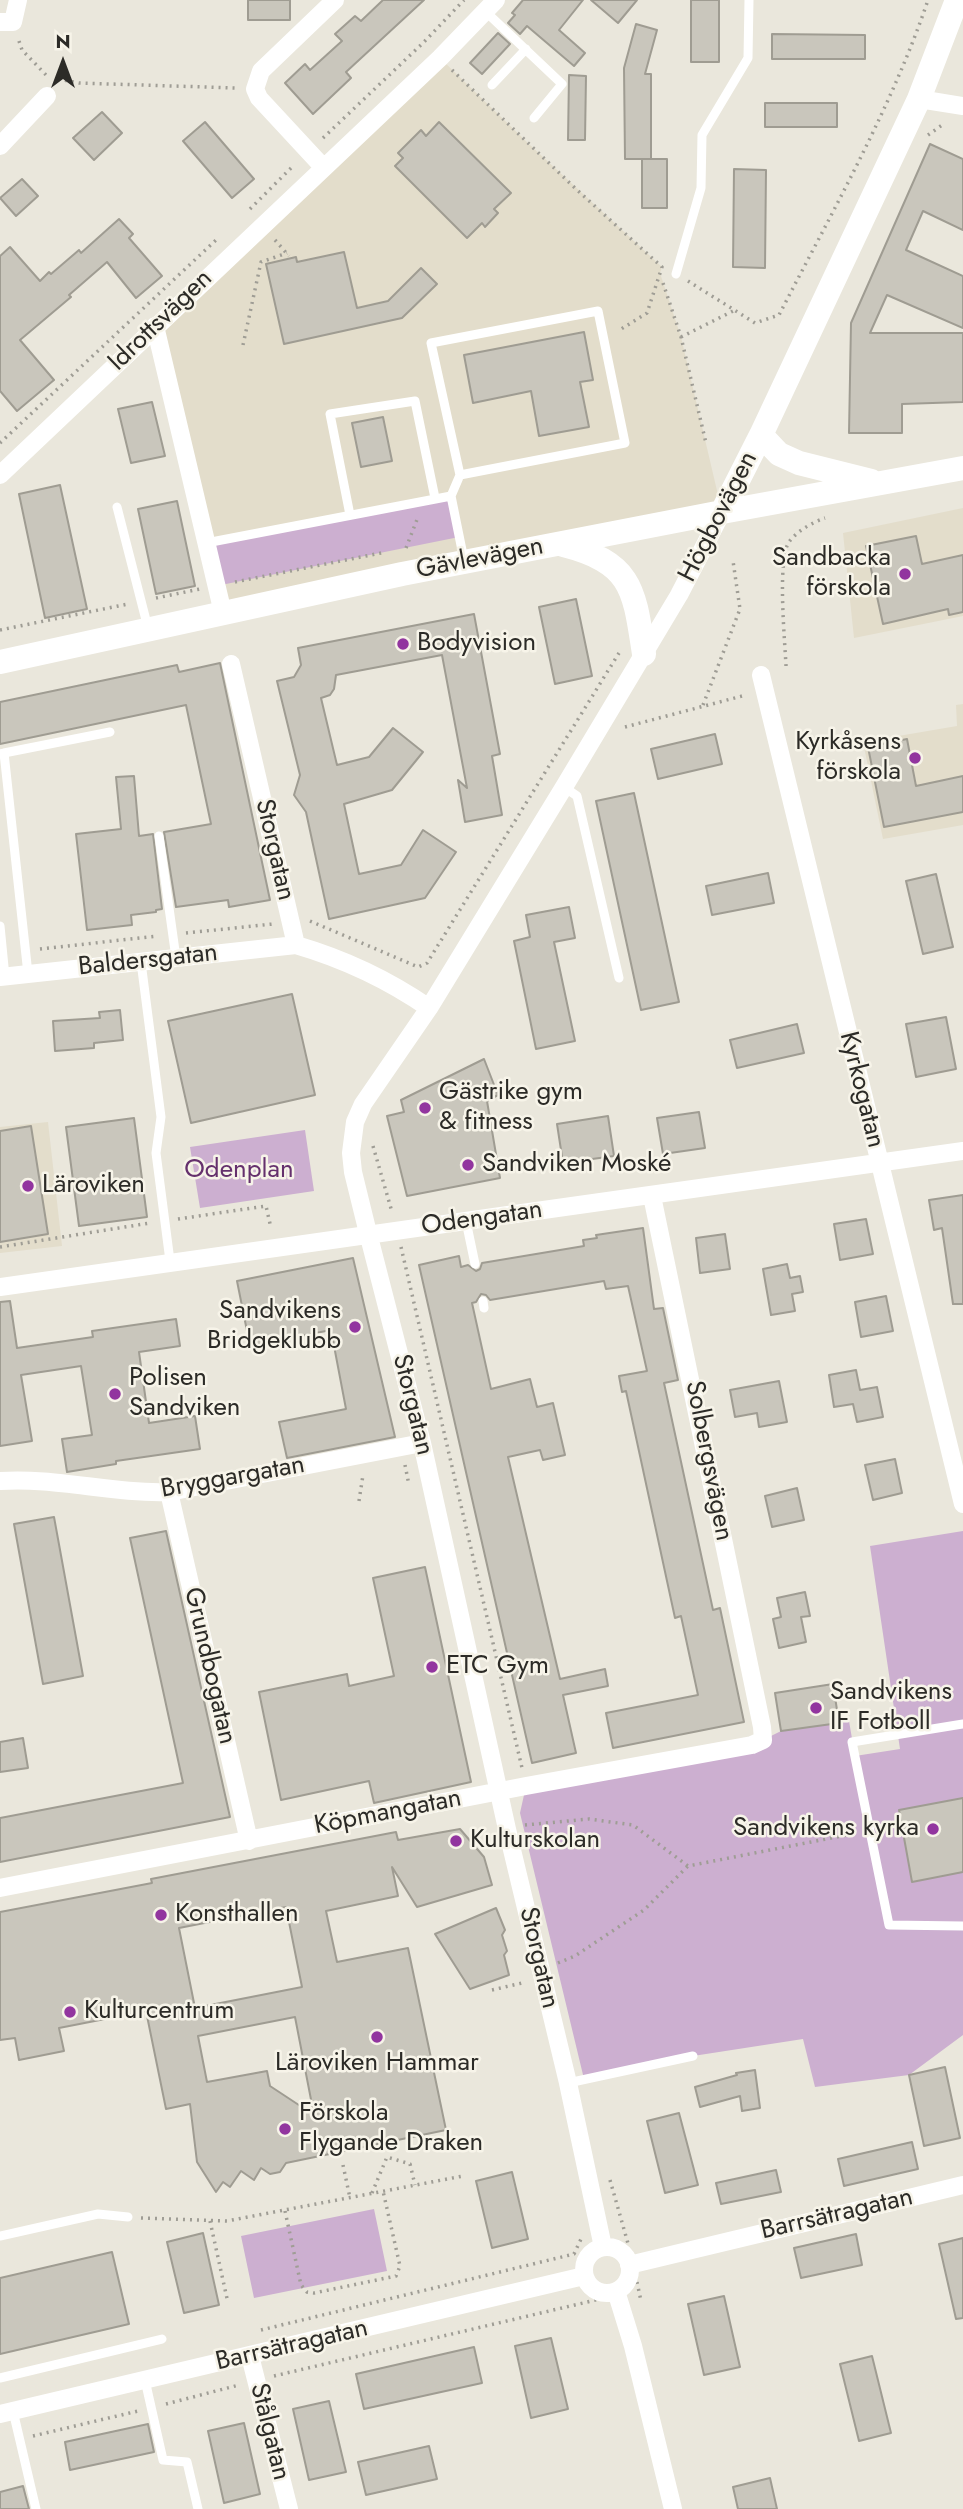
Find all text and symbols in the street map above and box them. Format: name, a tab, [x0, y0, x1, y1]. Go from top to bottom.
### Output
north arrow	[28, 28, 98, 98]
text: N	[55, 28, 71, 55]
street label: Idrottsvägen	[102, 264, 220, 378]
street label: Högbovägen	[673, 447, 765, 587]
street label: Gävlevägen	[414, 531, 546, 587]
place label: Sandbacka förskola	[772, 543, 891, 604]
marker: Sandbacka förskola	[897, 566, 913, 582]
place label: Bodyvision	[417, 628, 536, 660]
marker: Bodyvision	[395, 636, 411, 652]
place label: Kyrkåsens förskola	[795, 727, 901, 788]
marker: Kyrkåsens förskola	[907, 750, 923, 766]
street label: Storgatan	[247, 796, 301, 904]
street label: Baldersgatan	[77, 938, 219, 984]
street label: Kyrkogatan	[832, 1029, 890, 1151]
place label: Gästrike gym & fitness	[439, 1077, 583, 1138]
marker: Gästrike gym & fitness	[417, 1100, 433, 1116]
place label: Sandviken Moské	[482, 1149, 671, 1181]
park label: Odenplan	[184, 1155, 294, 1187]
marker: Sandviken Moské	[460, 1157, 476, 1173]
place label: Läroviken	[42, 1170, 145, 1202]
marker: Läroviken	[20, 1178, 36, 1194]
street label: Odengatan	[419, 1195, 545, 1243]
place label: Sandvikens Bridgeklubb	[207, 1296, 341, 1358]
marker: Sandvikens Bridgeklubb	[347, 1319, 363, 1335]
street label: Storgatan	[384, 1351, 440, 1459]
place label: Polisen Sandviken	[129, 1363, 241, 1424]
street label: Solbergsvägen	[677, 1378, 739, 1544]
marker: Polisen Sandviken	[107, 1386, 123, 1402]
street label: Bryggargatan	[159, 1450, 307, 1506]
street label: Grundbogatan	[176, 1585, 242, 1747]
place label: ETC Gym	[446, 1651, 549, 1683]
marker: ETC Gym	[424, 1659, 440, 1675]
place label: Sandvikens IF Fotboll	[830, 1677, 952, 1738]
marker: Sandvikens IF Fotboll	[808, 1700, 824, 1716]
street label: Köpmangatan	[312, 1783, 464, 1843]
place label: Sandvikens kyrka	[733, 1813, 919, 1845]
marker: Sandvikens kyrka	[925, 1821, 941, 1837]
place label: Kulturskolan	[470, 1825, 600, 1857]
marker: Kulturskolan	[448, 1833, 464, 1849]
place label: Konsthallen	[175, 1899, 299, 1931]
street label: Storgatan	[511, 1904, 565, 2012]
marker: Konsthallen	[153, 1907, 169, 1923]
place label: Kulturcentrum	[84, 1996, 235, 2028]
marker: Kulturcentrum	[62, 2004, 78, 2020]
marker: Läroviken Hammar	[369, 2029, 385, 2045]
place label: Läroviken Hammar	[275, 2048, 479, 2080]
place label: Förskola Flygande Draken	[299, 2098, 483, 2160]
marker: Förskola Flygande Draken	[277, 2121, 293, 2137]
street label: Barrsätragatan	[758, 2182, 916, 2248]
street label: Barrsätragatan	[213, 2313, 371, 2379]
street label: Stålgatan	[242, 2380, 296, 2484]

